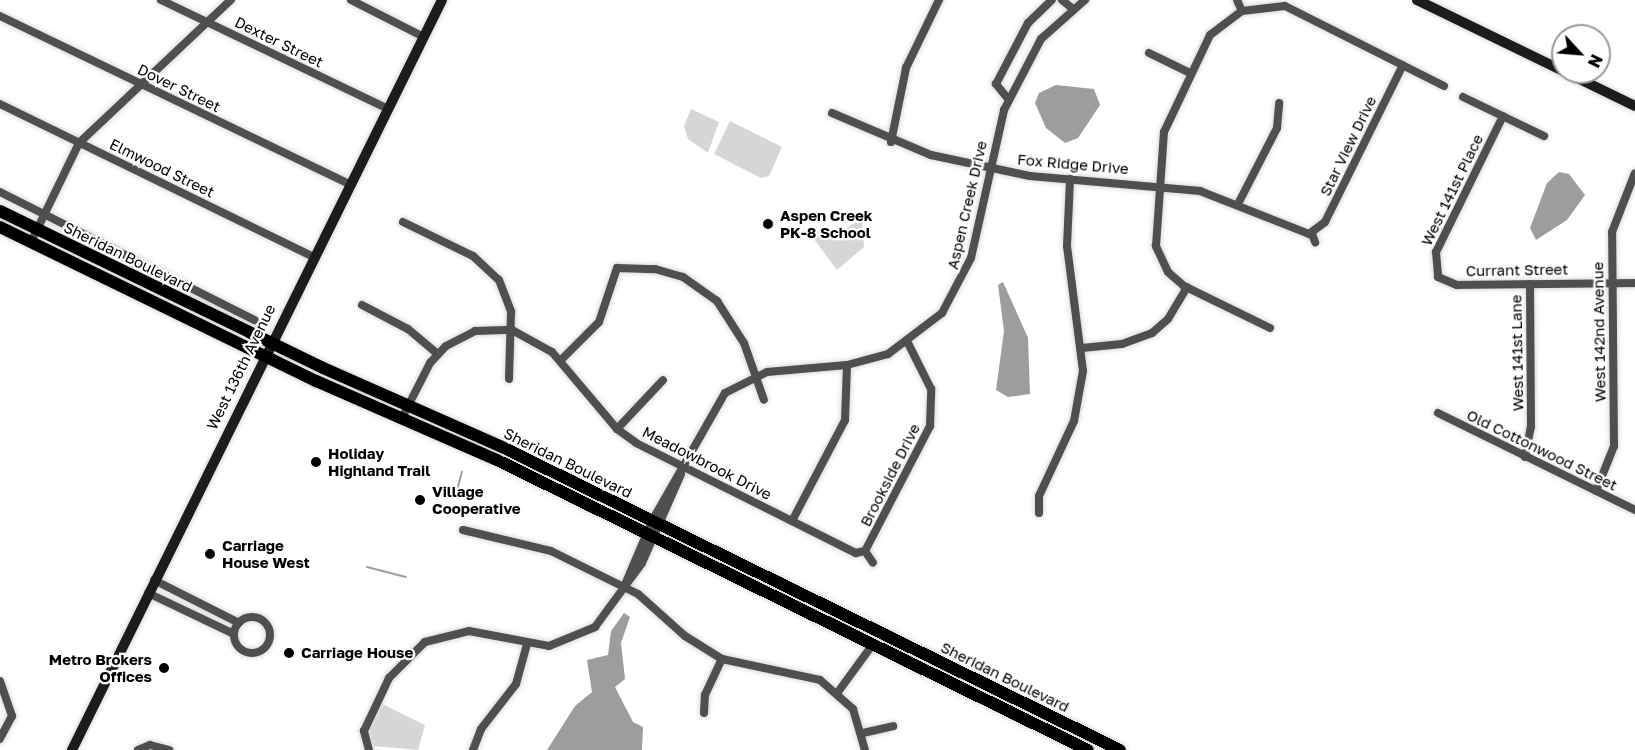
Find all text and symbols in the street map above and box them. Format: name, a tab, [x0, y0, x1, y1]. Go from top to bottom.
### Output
street label: Dexter Street	[232, 13, 326, 71]
north arrow	[1551, 24, 1611, 84]
text: N	[1584, 51, 1607, 71]
street label: Dover Street	[135, 60, 223, 116]
street label: Star View Drive	[1316, 93, 1380, 199]
street label: West 141st Place	[1417, 131, 1487, 249]
street label: Elmwood Street	[107, 135, 217, 201]
street label: Aspen Creek Drive	[943, 139, 991, 271]
street label: Fox Ridge Drive	[1017, 150, 1129, 178]
place label: Aspen Creek PK-8 School	[780, 206, 873, 241]
marker: Aspen Creek PK-8 School	[761, 217, 775, 231]
street label: Sheridan Boulevard	[61, 218, 195, 296]
street label: Currant Street	[1466, 260, 1568, 280]
street label: West 142nd Avenue	[1589, 262, 1609, 402]
street label: West 141st Lane	[1507, 295, 1527, 411]
street label: West 136th Avenue	[203, 301, 279, 433]
street label: Old Cottonwood Street	[1464, 406, 1620, 494]
street label: Brookside Drive	[856, 421, 924, 529]
street label: Meadowbrook Drive	[639, 423, 775, 503]
street label: Sheridan Boulevard	[501, 424, 635, 502]
place label: Holiday Highland Trail	[328, 444, 430, 479]
marker: Holiday Highland Trail	[309, 455, 323, 469]
place label: Village Cooperative	[432, 482, 521, 517]
marker: Village Cooperative	[413, 493, 427, 507]
place label: Carriage House West	[222, 536, 310, 571]
marker: Carriage House West	[203, 547, 217, 561]
street label: Sheridan Boulevard	[938, 638, 1072, 716]
place label: Carriage House	[301, 644, 413, 662]
marker: Carriage House	[282, 646, 296, 660]
place label: Metro Brokers Offices	[49, 650, 152, 685]
marker: Metro Brokers Offices	[157, 661, 171, 675]

